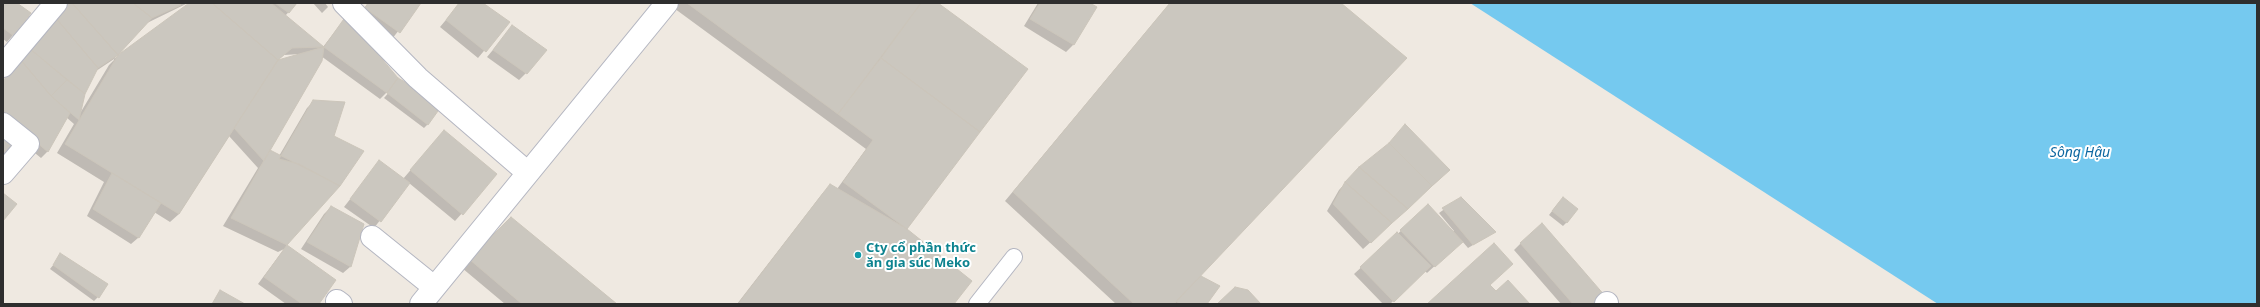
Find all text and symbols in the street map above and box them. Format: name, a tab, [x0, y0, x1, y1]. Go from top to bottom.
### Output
water label: Sông Hậu	[2050, 145, 2110, 161]
place label: Cty cổ phần thức ăn gia súc Meko	[866, 240, 976, 271]
marker: Cty cổ phần thức ăn gia súc Meko	[853, 250, 863, 260]

